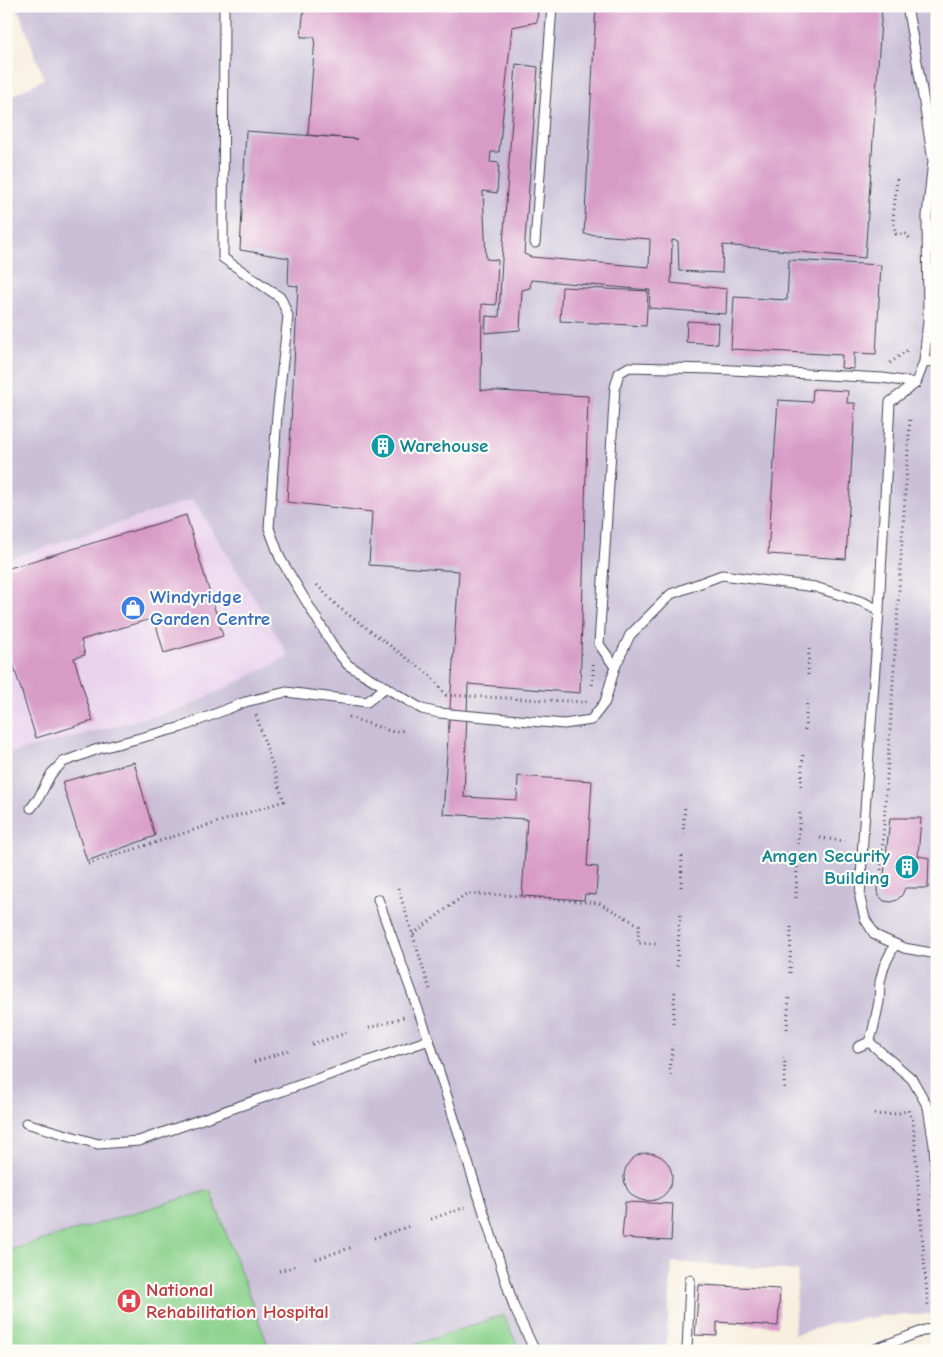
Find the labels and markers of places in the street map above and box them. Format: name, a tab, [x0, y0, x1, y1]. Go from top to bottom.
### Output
building icon: Warehouse	[370, 433, 396, 459]
place label: Warehouse	[400, 435, 488, 457]
place label: Windyridge Garden Centre	[150, 586, 270, 630]
shop icon: Windyridge Garden Centre	[120, 595, 146, 621]
place label: Amgen Security Building	[762, 845, 890, 889]
building icon: Amgen Security Building	[894, 854, 920, 880]
place label: National Rehabilitation Hospital	[146, 1279, 329, 1323]
hospital icon: National Rehabilitation Hospital	[116, 1288, 142, 1314]

